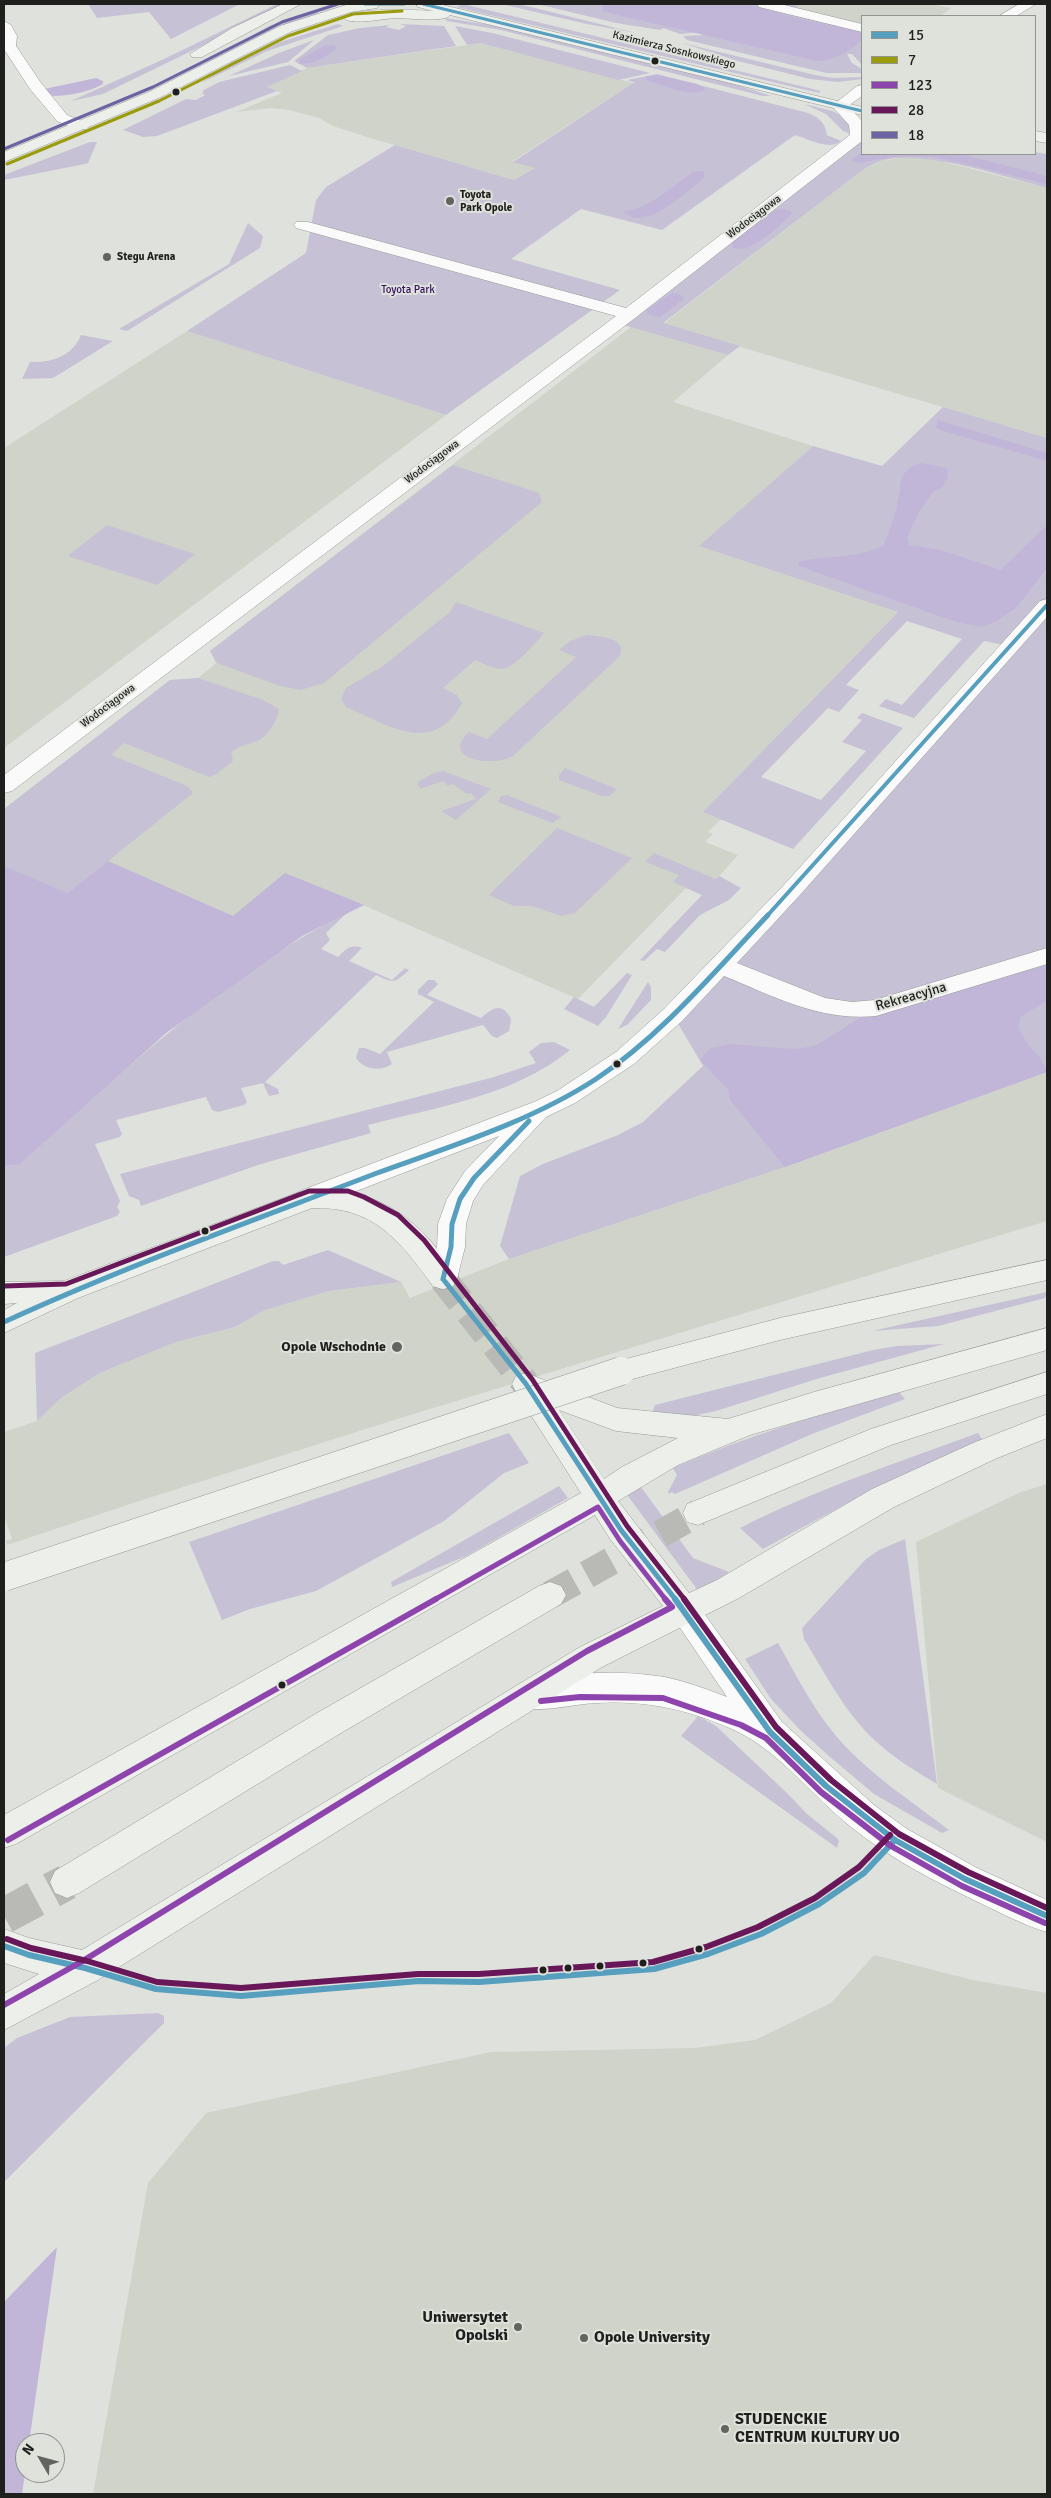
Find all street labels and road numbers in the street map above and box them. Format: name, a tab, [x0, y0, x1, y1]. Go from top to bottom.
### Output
street label: Kazimierza Sosnkowskiego	[611, 28, 737, 72]
street label: Wodociągowa	[724, 192, 784, 242]
street label: Wodociągowa	[402, 437, 462, 487]
street label: Wodociągowa	[78, 681, 138, 731]
street label: Rekreacyjna	[874, 979, 948, 1015]

